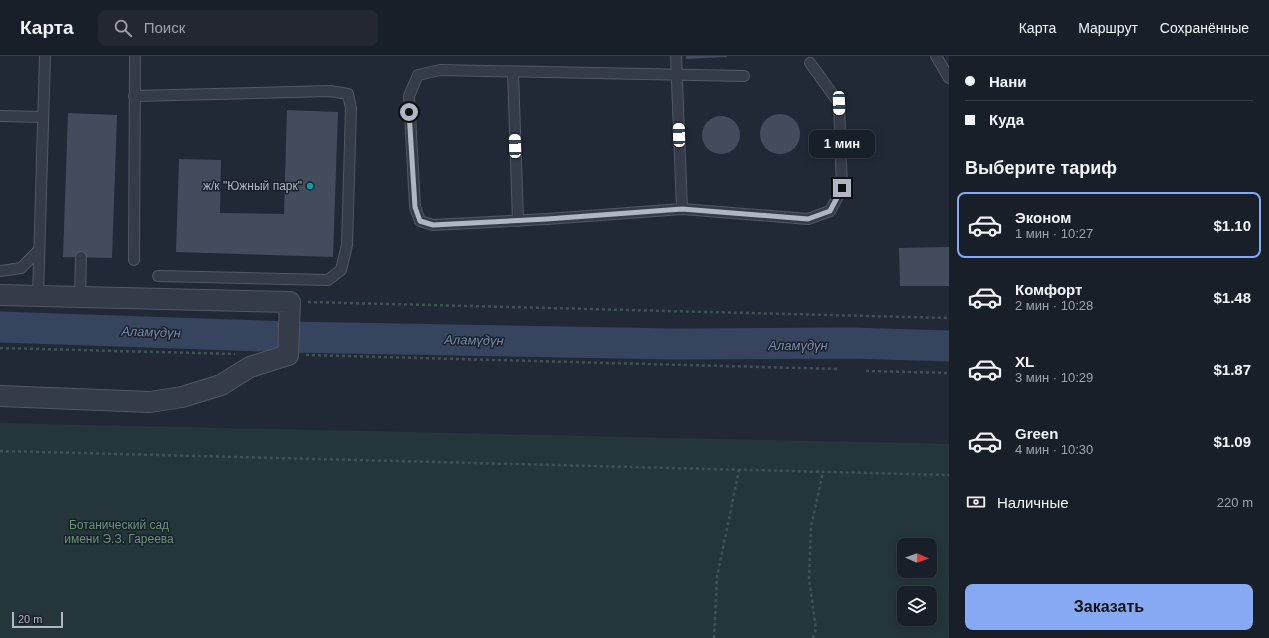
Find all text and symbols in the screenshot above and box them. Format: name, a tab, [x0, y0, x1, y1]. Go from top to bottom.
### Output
search box	[98, 10, 378, 46]
text: Карта	[20, 17, 74, 38]
icon: search	[112, 17, 134, 39]
text: Поиск	[144, 19, 185, 36]
text: Карта	[1019, 20, 1056, 36]
text: Маршрут	[1078, 20, 1138, 36]
text: Сохранённые	[1160, 20, 1249, 36]
text: Нани	[989, 73, 1026, 90]
car	[833, 91, 845, 115]
route start	[400, 103, 418, 121]
text: Куда	[989, 111, 1024, 128]
car	[673, 123, 685, 147]
callout: 1 мин	[809, 130, 875, 158]
car	[509, 134, 521, 158]
text: 1 мин	[824, 136, 860, 151]
text: Выберите тариф	[965, 158, 1117, 178]
place label: ж/к "Южный парк"	[203, 179, 302, 193]
route end	[833, 179, 851, 197]
marker: ж/к "Южный парк"	[305, 181, 315, 191]
icon: car	[967, 207, 1003, 243]
text: Эконом	[1015, 209, 1071, 226]
text: $1.10	[1213, 217, 1251, 234]
text: 1 мин · 10:27	[1015, 226, 1093, 241]
icon: car	[967, 279, 1003, 315]
text: Комфорт	[1015, 281, 1082, 298]
text: $1.48	[1213, 289, 1251, 306]
text: 2 мин · 10:28	[1015, 298, 1093, 313]
water label: Аламүдүн	[120, 323, 181, 341]
water label: Аламүдүн	[443, 332, 504, 348]
water label: Аламүдүн	[767, 338, 828, 353]
icon: car	[967, 351, 1003, 387]
text: XL	[1015, 353, 1034, 370]
text: $1.87	[1213, 361, 1251, 378]
text: 3 мин · 10:29	[1015, 370, 1093, 385]
icon: car	[967, 423, 1003, 459]
text: Green	[1015, 425, 1058, 442]
text: $1.09	[1213, 433, 1251, 450]
text: 4 мин · 10:30	[1015, 442, 1093, 457]
icon: cash	[965, 491, 987, 513]
text: Наличные	[997, 494, 1069, 511]
text: 220 m	[1217, 495, 1253, 510]
park label: Ботанический сад имени Э.З. Гареева	[64, 518, 174, 546]
north arrow	[897, 538, 937, 578]
map controls	[897, 538, 937, 626]
button: Заказать	[965, 584, 1253, 630]
button: layers	[897, 586, 937, 626]
scale bar	[12, 610, 63, 629]
text: 20 m	[18, 613, 42, 625]

